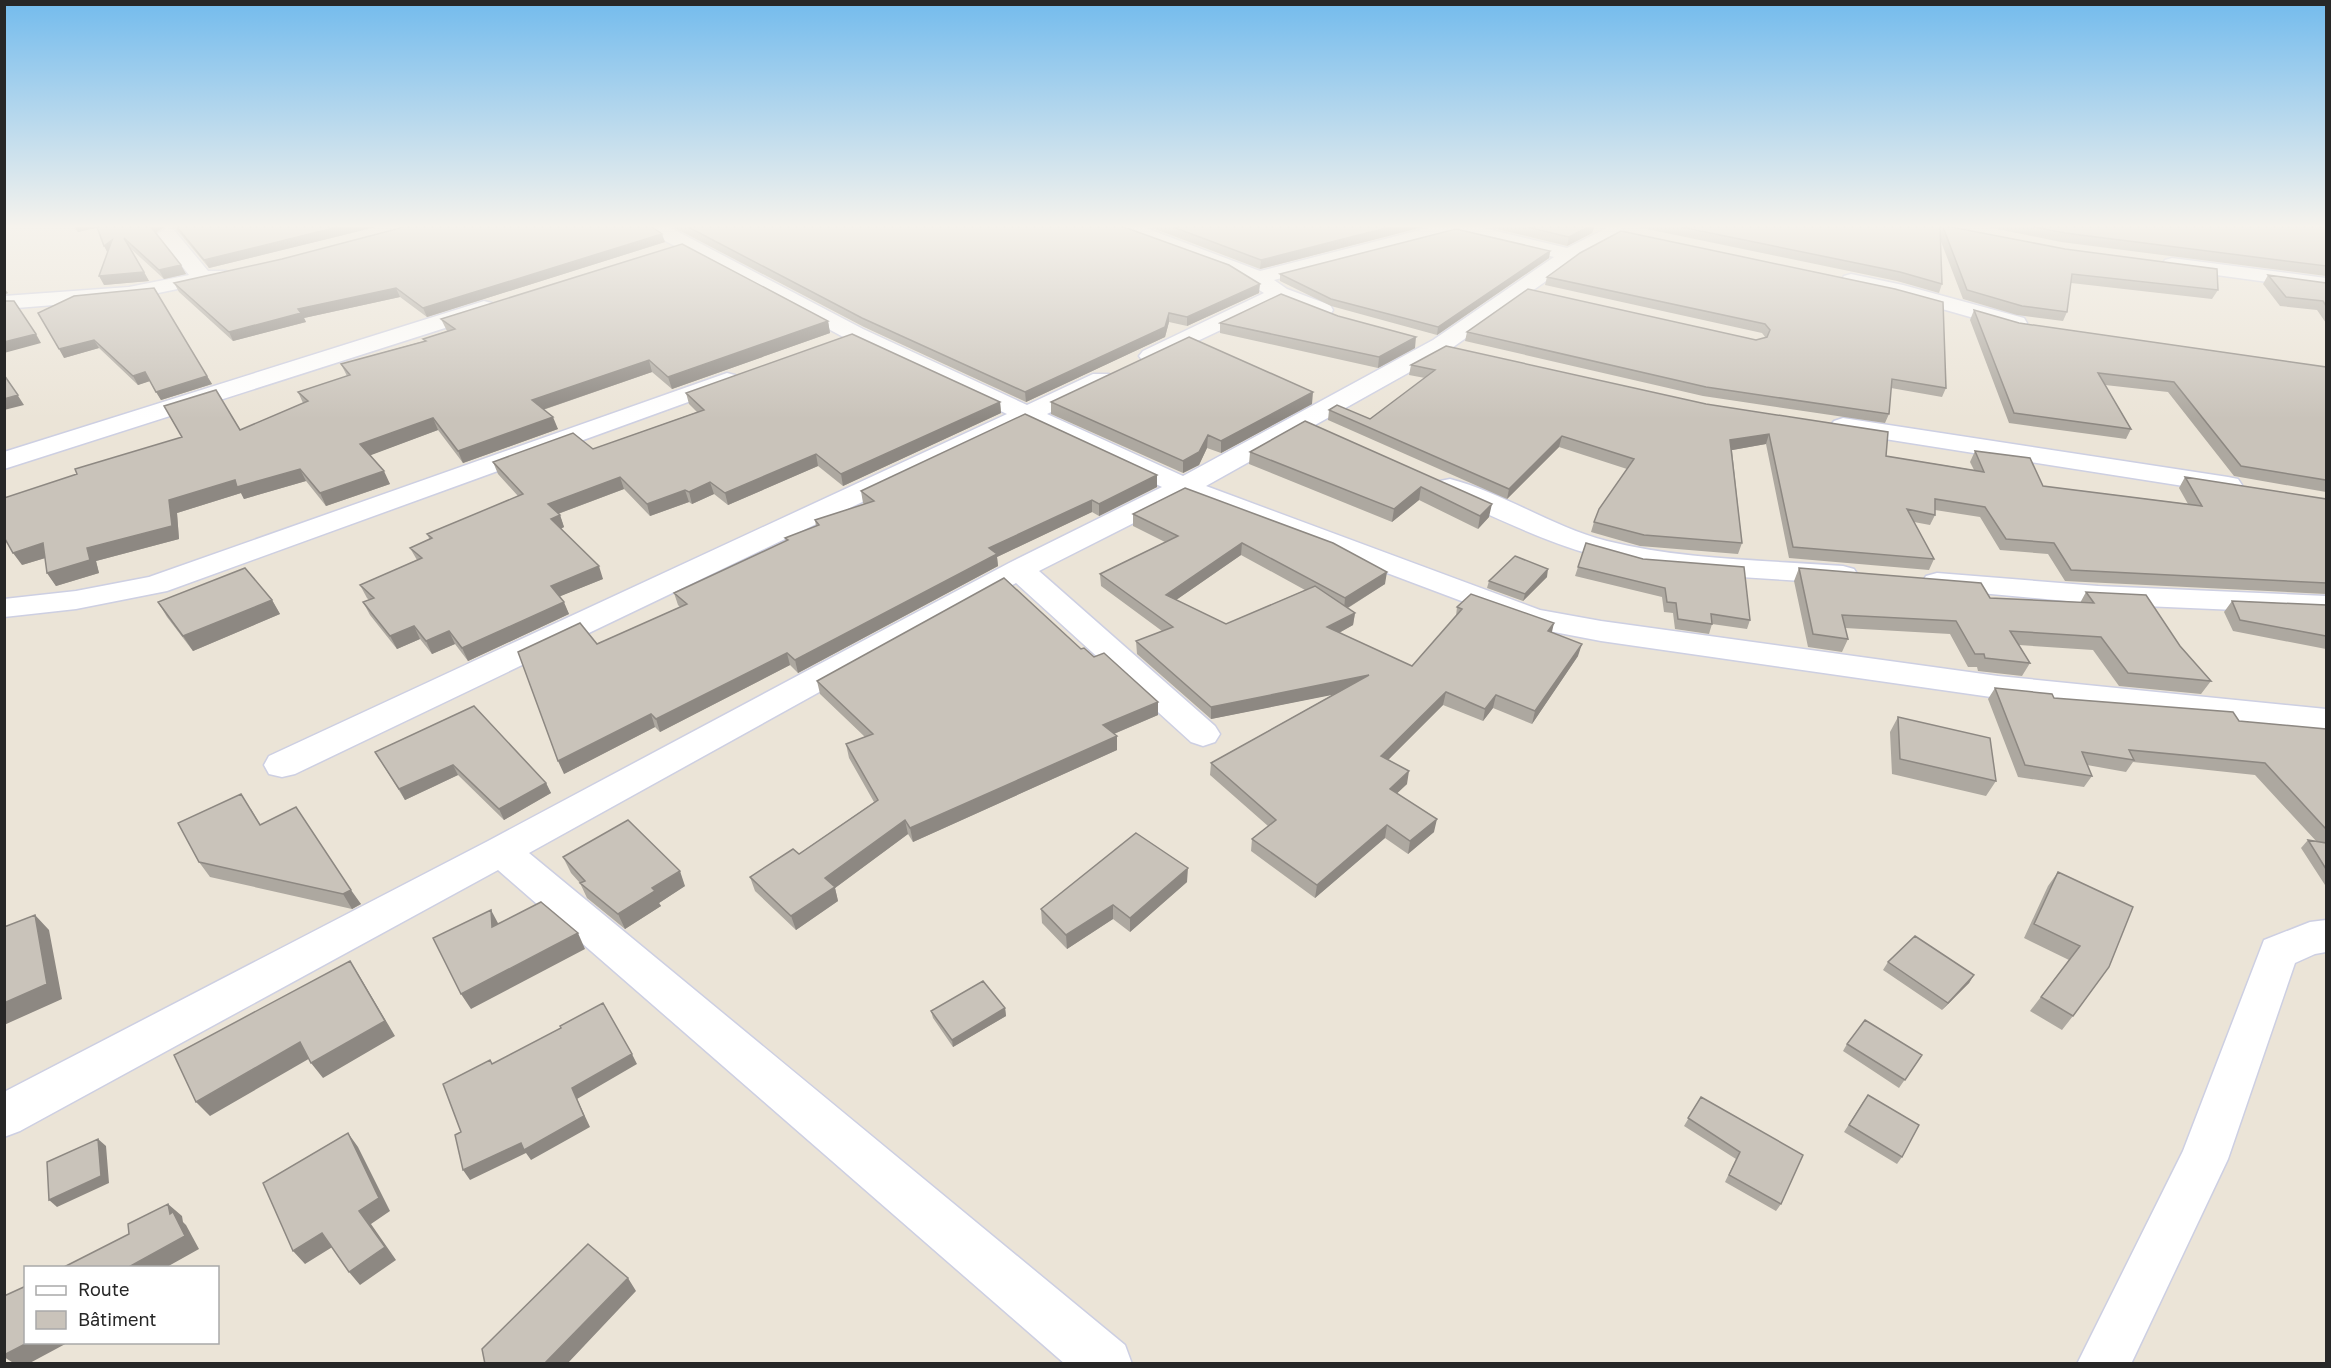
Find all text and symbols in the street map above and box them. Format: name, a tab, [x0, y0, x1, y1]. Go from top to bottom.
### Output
legend	[24, 1266, 219, 1344]
text: Route	[78, 1278, 129, 1300]
text: Bâtiment	[78, 1308, 157, 1330]

